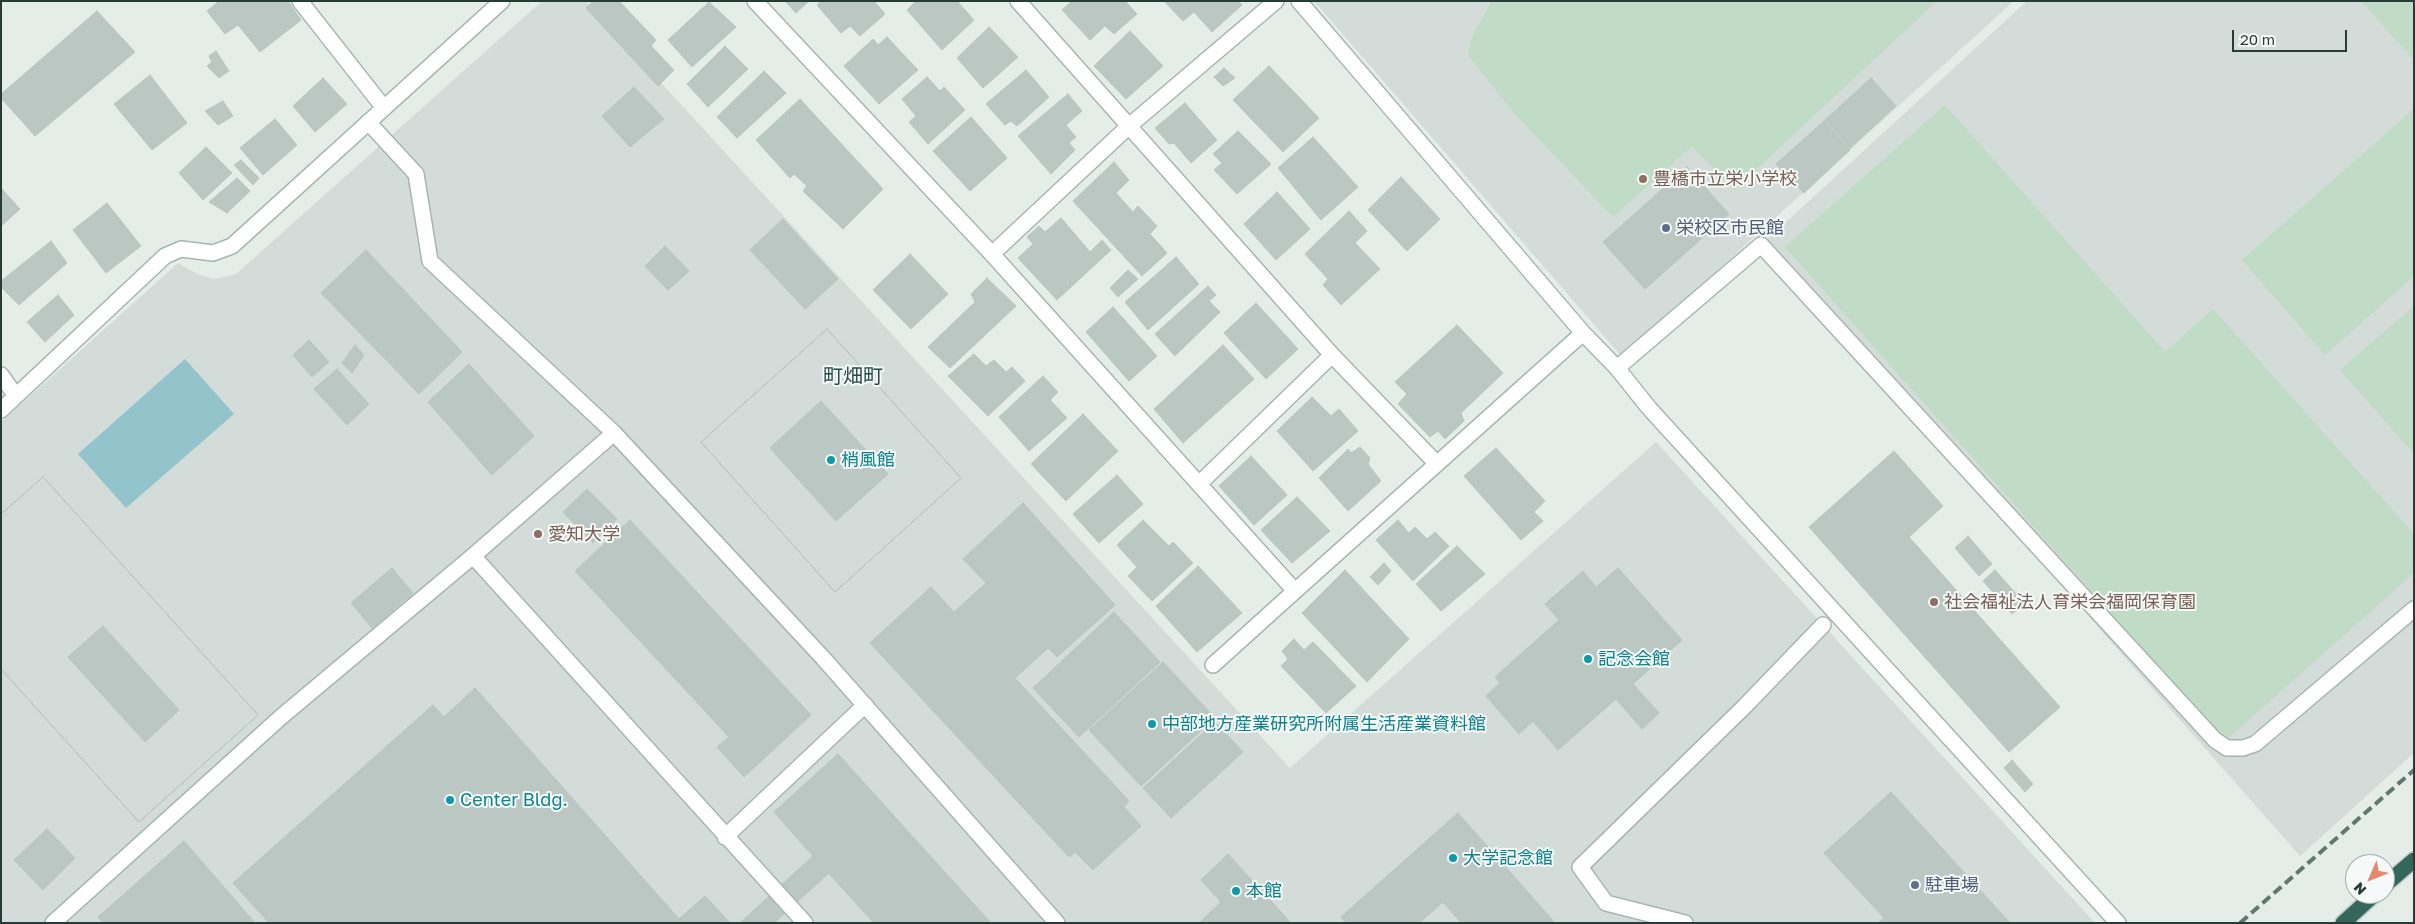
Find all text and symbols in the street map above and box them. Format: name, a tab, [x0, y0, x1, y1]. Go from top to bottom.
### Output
scale bar	[2235, 20, 2350, 52]
text: 20 m	[2240, 30, 2275, 48]
place label: 豊橋市立栄小学校	[1653, 168, 1797, 190]
marker: 豊橋市立栄小学校	[1637, 173, 1649, 185]
place label: 栄校区市民館	[1676, 217, 1784, 239]
marker: 栄校区市民館	[1660, 222, 1672, 234]
district label: 町畑町	[823, 365, 883, 389]
place label: 梢風館	[841, 449, 895, 471]
marker: 梢風館	[825, 454, 837, 466]
place label: 愛知大学	[548, 523, 620, 545]
marker: 愛知大学	[532, 528, 544, 540]
place label: 社会福祉法人育栄会福岡保育園	[1944, 591, 2196, 613]
marker: 社会福祉法人育栄会福岡保育園	[1928, 596, 1940, 608]
place label: 記念会館	[1598, 648, 1670, 670]
marker: 記念会館	[1582, 653, 1594, 665]
place label: 中部地方産業研究所附属生活産業資料館	[1162, 713, 1486, 735]
marker: 中部地方産業研究所附属生活産業資料館	[1146, 718, 1158, 730]
place label: Center Bldg.	[460, 789, 568, 811]
marker: Center Bldg.	[444, 794, 456, 806]
place label: 大学記念館	[1463, 847, 1553, 869]
marker: 大学記念館	[1447, 852, 1459, 864]
north arrow	[2345, 854, 2395, 904]
place label: 駐車場	[1925, 874, 1979, 896]
marker: 駐車場	[1909, 879, 1921, 891]
text: N	[2350, 879, 2369, 899]
place label: 本館	[1246, 880, 1282, 902]
marker: 本館	[1230, 885, 1242, 897]

